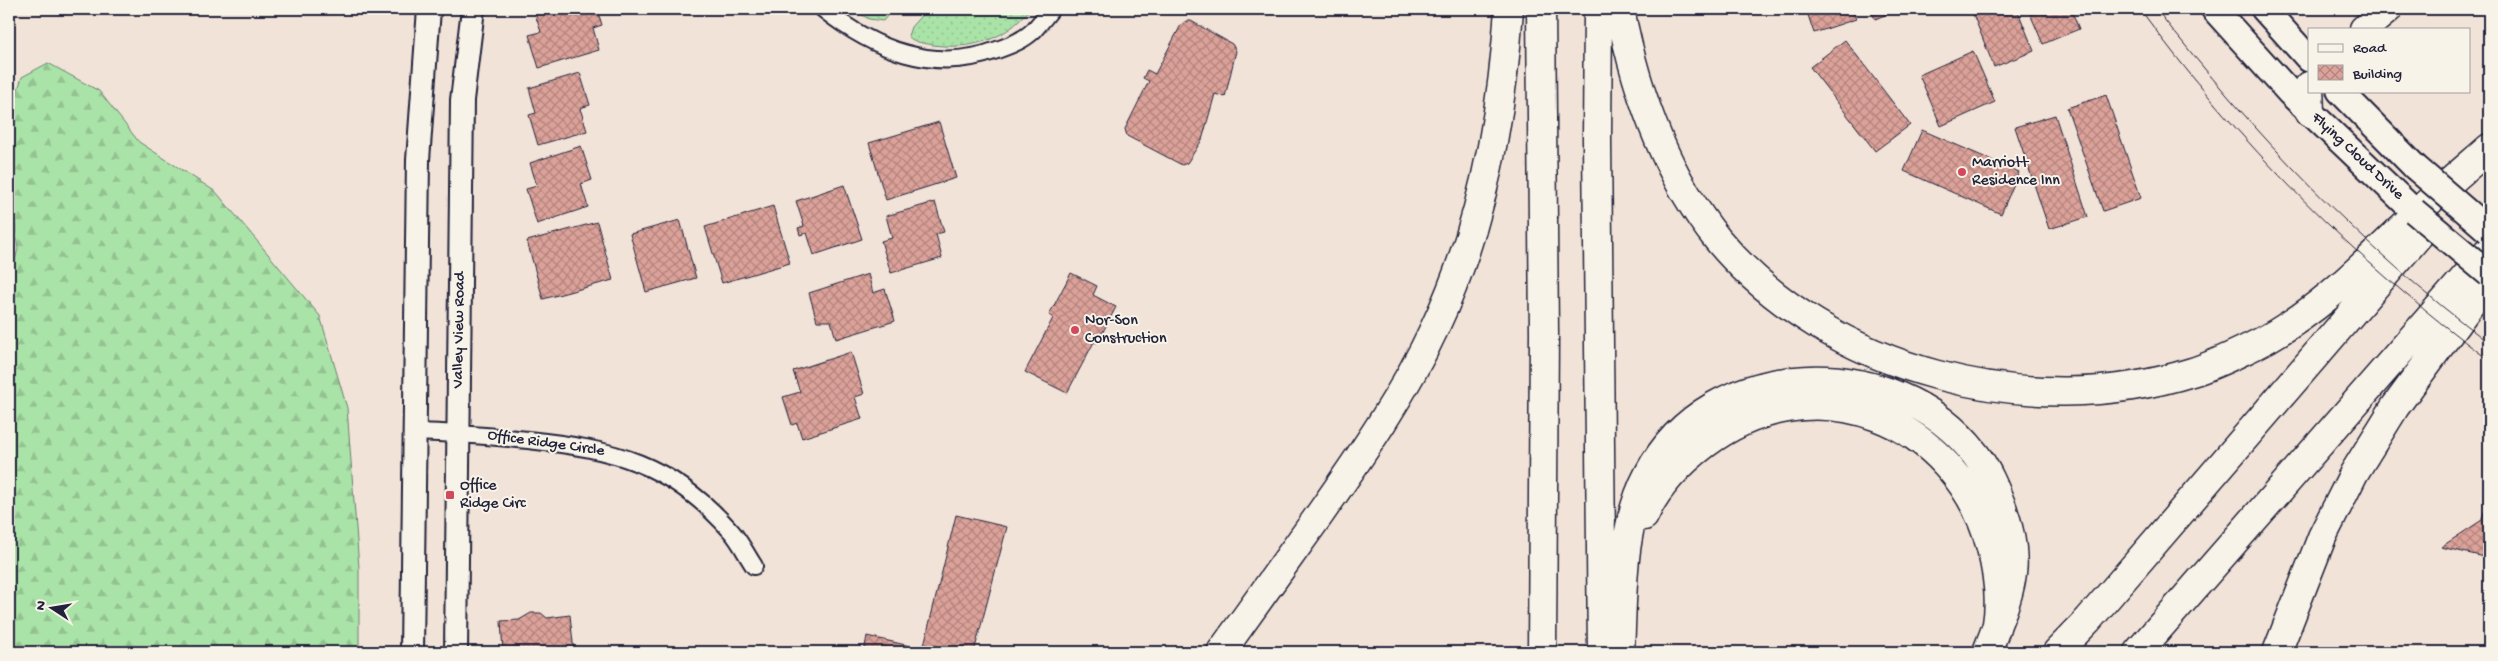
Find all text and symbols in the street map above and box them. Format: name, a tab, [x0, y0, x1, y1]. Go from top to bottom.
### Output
legend	[2308, 28, 2470, 92]
text: Road	[2353, 40, 2387, 58]
text: Building	[2352, 66, 2402, 84]
street label: Flying Cloud Drive	[2306, 109, 2408, 205]
place label: Marriott Residence Inn	[1972, 154, 2060, 191]
marker: Marriott Residence Inn	[1956, 166, 1968, 178]
street label: Valley View Road	[449, 270, 471, 389]
place label: Nor-Son Construction	[1085, 312, 1167, 349]
marker: Nor-Son Construction	[1069, 324, 1081, 336]
street label: Office Ridge Circle	[486, 426, 606, 462]
place label: Office Ridge Circ	[460, 477, 526, 514]
marker: Office Ridge Circ	[444, 489, 456, 501]
north arrow	[28, 584, 78, 634]
text: N	[32, 600, 51, 612]

